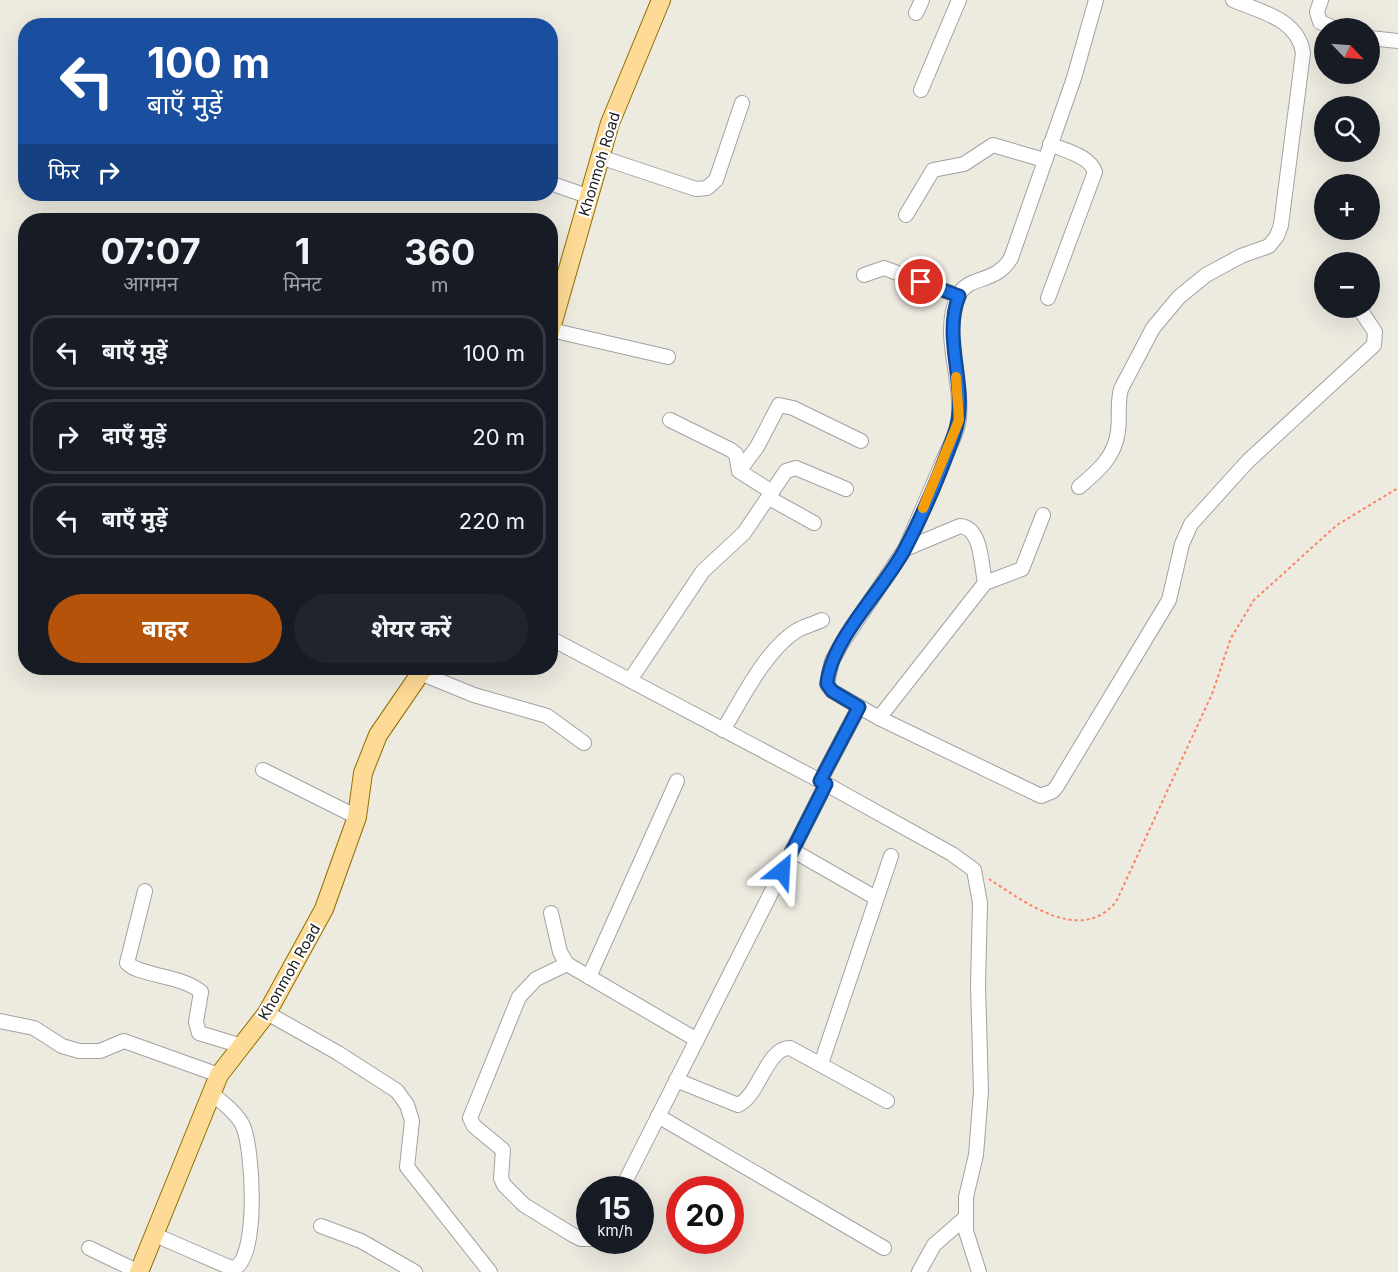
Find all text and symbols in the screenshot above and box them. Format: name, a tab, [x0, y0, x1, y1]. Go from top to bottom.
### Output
north arrow	[1314, 18, 1380, 84]
map controls	[1314, 18, 1380, 318]
text: 100 m	[147, 37, 270, 88]
icon: left	[48, 42, 126, 120]
text: बाएँ मुड़ें	[147, 88, 223, 121]
button: search	[1314, 96, 1380, 162]
street label: Khonmoh Road	[574, 109, 624, 219]
icon: right	[92, 156, 125, 189]
text: फिर	[48, 158, 80, 184]
button: +	[1314, 174, 1380, 240]
text: 07:07	[101, 229, 201, 273]
text: 1	[295, 229, 310, 273]
text: 360	[404, 230, 475, 274]
button: −	[1314, 252, 1380, 318]
pin	[895, 256, 946, 307]
icon: arrive	[904, 265, 937, 298]
text: आगमन	[123, 272, 178, 296]
text: मिनट	[283, 272, 322, 296]
text: m	[431, 273, 449, 297]
icon: left	[51, 336, 84, 369]
text: बाएँ मुड़ें	[102, 338, 168, 364]
text: 100 m	[463, 340, 525, 366]
icon: right	[51, 420, 84, 453]
text: दाएँ मुड़ें	[102, 422, 166, 448]
text: 20 m	[472, 424, 525, 450]
icon: left	[51, 504, 84, 537]
text: बाएँ मुड़ें	[102, 506, 168, 532]
text: 220 m	[459, 508, 525, 534]
button: बाहर	[48, 594, 282, 663]
button: शेयर करें	[294, 594, 528, 663]
position arrow	[750, 839, 814, 903]
street label: Khonmoh Road	[254, 920, 324, 1024]
speed limit sign: 20	[666, 1176, 744, 1254]
text: 15	[599, 1190, 631, 1226]
text: km/h	[597, 1221, 633, 1240]

